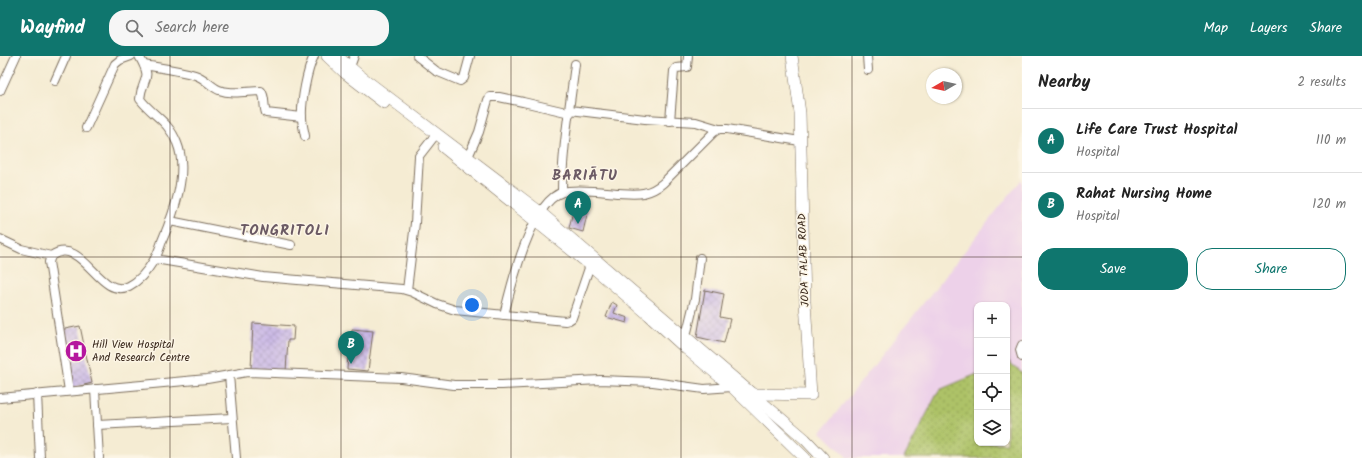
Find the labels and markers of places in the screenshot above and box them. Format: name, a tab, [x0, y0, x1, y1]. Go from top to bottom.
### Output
pin: A	[565, 191, 591, 224]
pin: B	[338, 331, 364, 364]
place label: Hill View Hospital And Research Centre	[92, 336, 190, 367]
hospital icon: Hill View Hospital And Research Centre	[63, 338, 89, 364]

